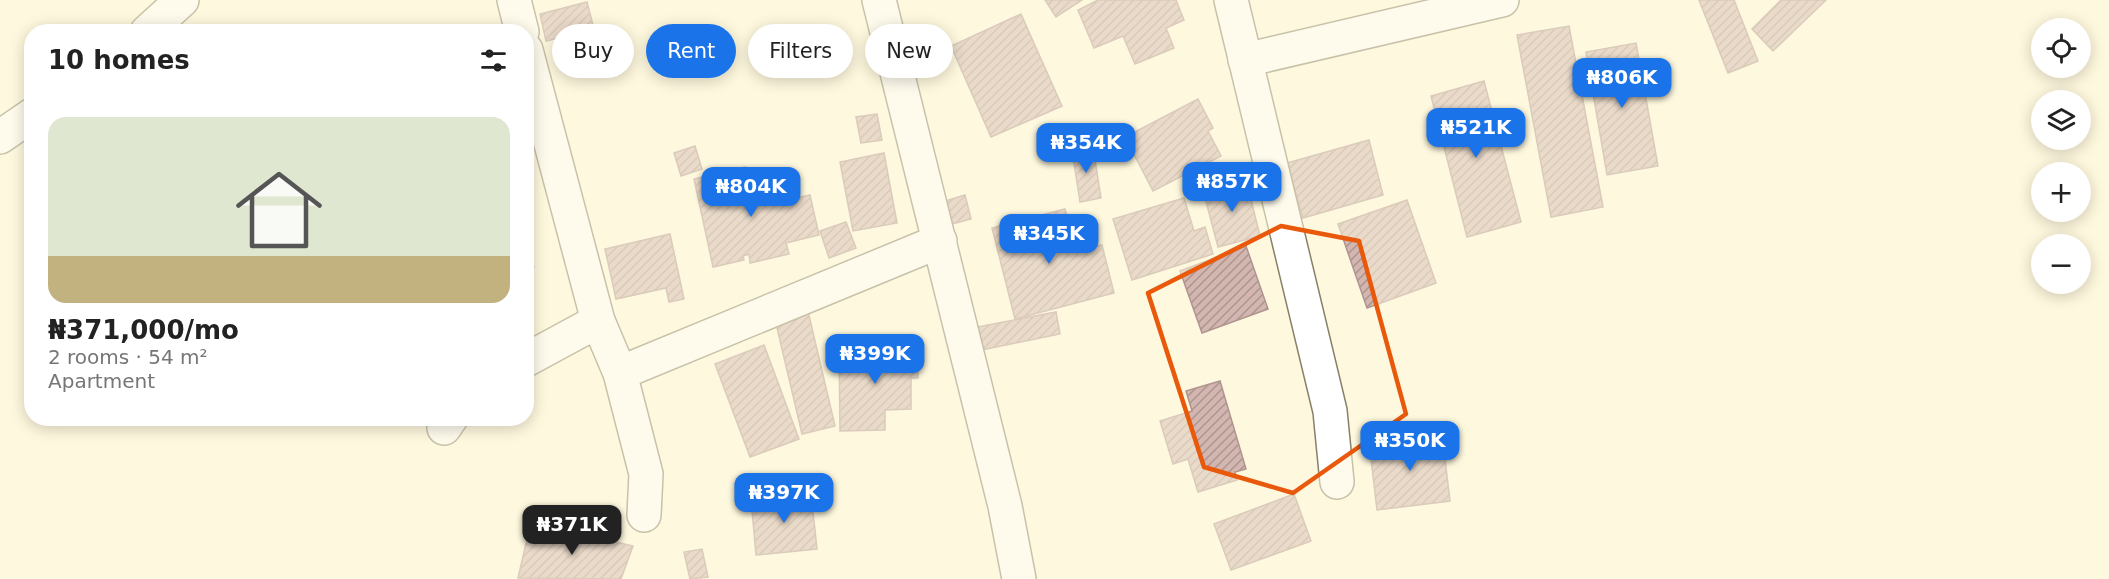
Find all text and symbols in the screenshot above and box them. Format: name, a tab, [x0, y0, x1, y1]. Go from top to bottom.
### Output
map controls	[2031, 18, 2091, 294]
button: locate	[2031, 18, 2091, 78]
chip: Buy	[552, 24, 634, 78]
chip: Rent	[646, 24, 736, 78]
chip: Filters	[748, 24, 853, 78]
chip: New	[865, 24, 953, 78]
icon: filters	[477, 44, 510, 77]
text: 10 homes	[48, 45, 190, 75]
pin: ₦806K	[1580, 58, 1664, 109]
text: ₦806K	[1586, 65, 1658, 89]
button: layers	[2031, 90, 2091, 150]
pin: ₦521K	[1434, 108, 1518, 159]
text: ₦521K	[1440, 115, 1512, 139]
pin: ₦354K	[1044, 123, 1128, 174]
text: ₦354K	[1050, 130, 1122, 154]
icon: home	[225, 156, 333, 264]
pin: ₦857K	[1190, 162, 1274, 213]
button: +	[2031, 162, 2091, 222]
pin: ₦804K	[709, 167, 793, 218]
text: ₦857K	[1196, 169, 1268, 193]
text: ₦804K	[715, 174, 787, 198]
pin: ₦345K	[1007, 214, 1091, 265]
text: ₦345K	[1013, 221, 1085, 245]
button: −	[2031, 234, 2091, 294]
text: ₦371,000/mo	[48, 315, 239, 345]
pin: ₦399K	[833, 334, 917, 385]
text: ₦399K	[839, 341, 911, 365]
text: 2 rooms · 54 m²	[48, 345, 208, 369]
text: Apartment	[48, 369, 155, 393]
pin: ₦350K	[1368, 421, 1452, 472]
text: ₦350K	[1374, 428, 1446, 452]
pin: ₦397K	[742, 473, 826, 524]
text: ₦397K	[748, 480, 820, 504]
pin: ₦371K	[530, 505, 614, 556]
text: ₦371K	[536, 512, 608, 536]

